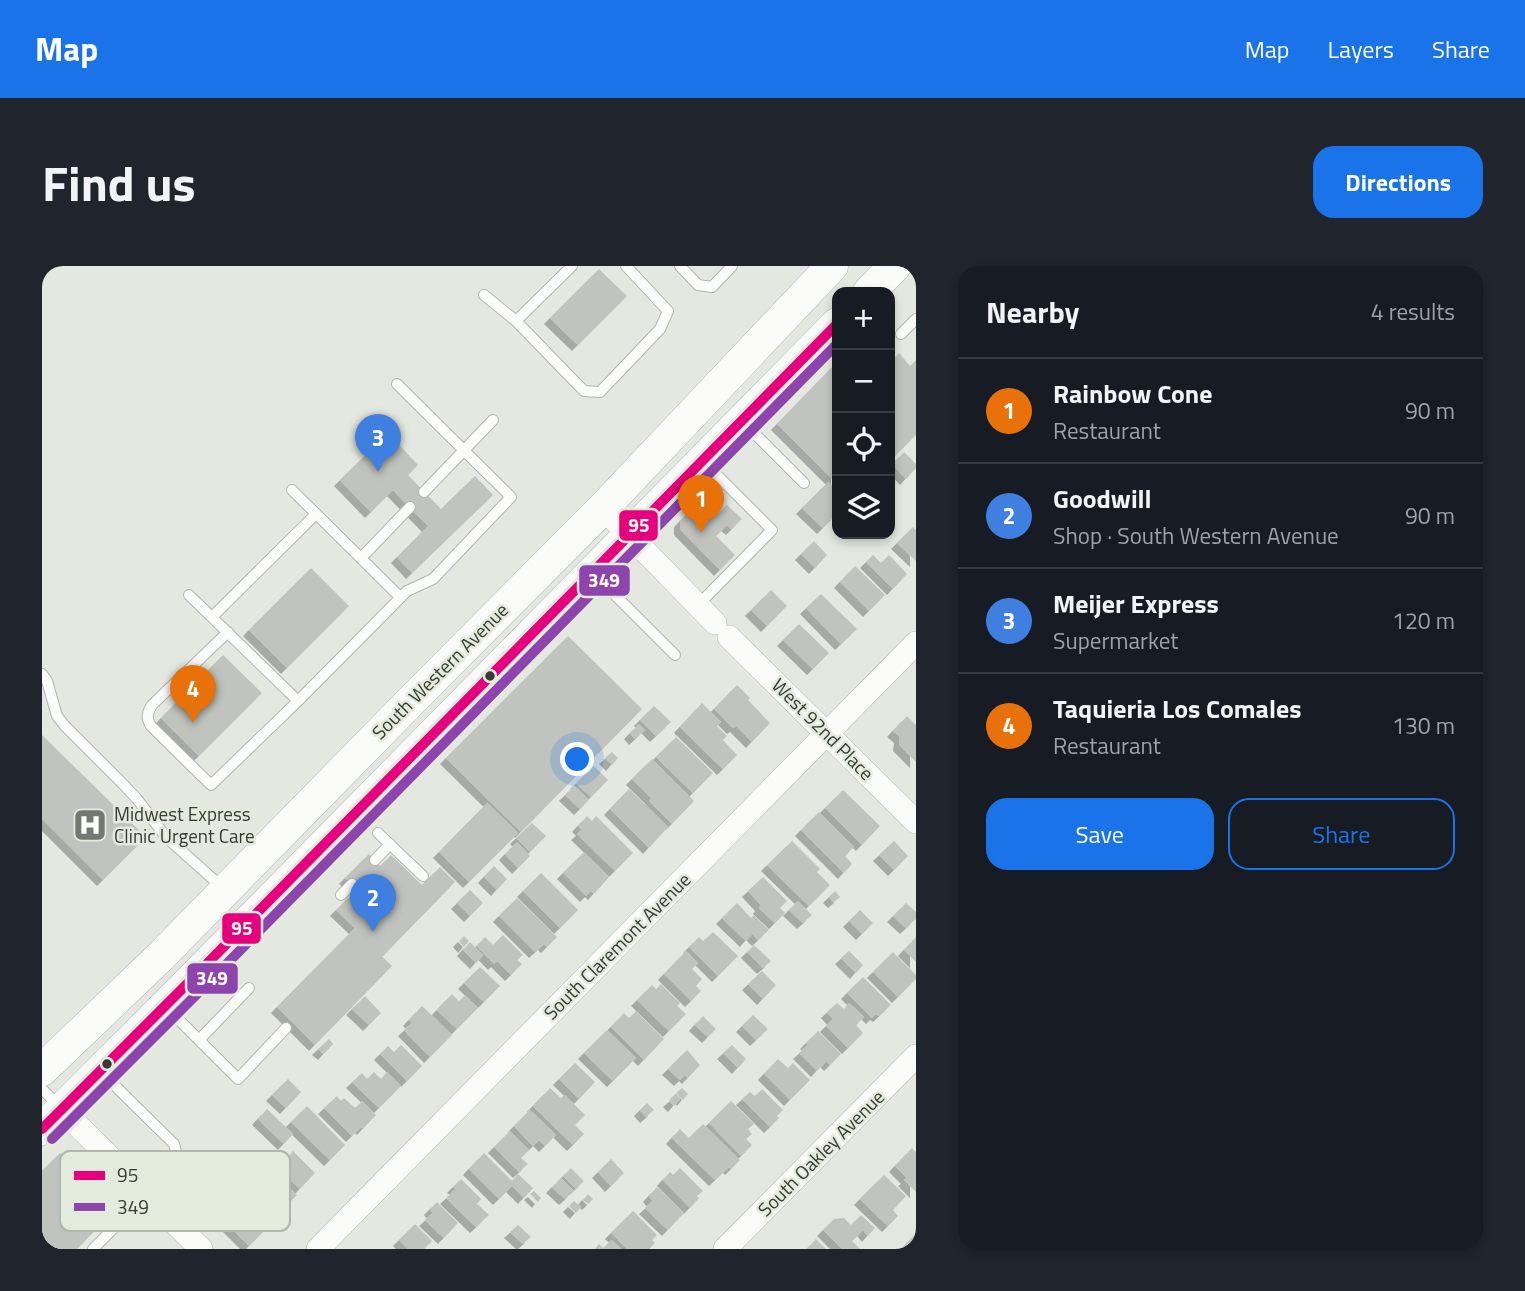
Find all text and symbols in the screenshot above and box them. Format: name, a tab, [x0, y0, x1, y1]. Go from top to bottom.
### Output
text: Map	[35, 24, 98, 74]
text: Map	[1245, 31, 1290, 67]
text: Layers	[1328, 31, 1394, 67]
text: Share	[1432, 31, 1490, 67]
text: Find us	[42, 145, 196, 220]
button: Directions	[1313, 146, 1483, 218]
map controls	[832, 287, 895, 539]
button: +	[832, 287, 895, 350]
text: Nearby	[986, 289, 1079, 335]
text: 4 results	[1371, 294, 1455, 329]
button: −	[832, 350, 895, 413]
text: Rainbow Cone	[1053, 374, 1213, 413]
text: 1	[1003, 393, 1015, 428]
text: 90 m	[1405, 393, 1455, 428]
button: locate	[832, 413, 895, 476]
text: Restaurant	[1053, 413, 1161, 448]
pin: 3	[355, 414, 401, 472]
pin: 1	[678, 475, 724, 533]
button: layers	[832, 476, 895, 539]
text: Goodwill	[1053, 479, 1152, 518]
text: 2	[1003, 498, 1015, 533]
text: 90 m	[1405, 498, 1455, 533]
line badge: 95	[618, 509, 659, 542]
text: 95	[628, 510, 650, 539]
text: Shop · South Western Avenue	[1053, 518, 1339, 553]
line badge: 349	[578, 564, 631, 597]
text: 349	[588, 565, 620, 594]
text: Meijer Express	[1053, 584, 1219, 623]
street label: South Western Avenue	[365, 596, 515, 746]
text: 3	[1003, 603, 1015, 638]
text: 120 m	[1392, 603, 1455, 638]
text: Supermarket	[1053, 623, 1178, 658]
pin: 4	[170, 665, 216, 723]
unlabelled marker	[483, 669, 497, 683]
street label: West 92nd Place	[766, 671, 881, 786]
text: Taquieria Los Comales	[1053, 689, 1301, 728]
text: 4	[1003, 708, 1015, 743]
text: 130 m	[1392, 708, 1455, 743]
text: Restaurant	[1053, 728, 1161, 763]
your location	[560, 742, 594, 776]
button: Save	[986, 798, 1214, 870]
button: Share	[1228, 798, 1455, 870]
place label: Midwest Express Clinic Urgent Care	[114, 799, 255, 850]
hospital icon: Midwest Express Clinic Urgent Care	[71, 806, 109, 844]
street label: South Claremont Avenue	[536, 865, 697, 1026]
pin: 2	[350, 874, 396, 932]
line badge: 95	[221, 912, 262, 945]
text: 95	[231, 913, 253, 942]
line badge: 349	[186, 962, 239, 995]
text: 349	[196, 963, 228, 992]
unlabelled marker	[100, 1057, 114, 1071]
street label: South Oakley Avenue	[751, 1083, 891, 1223]
legend	[60, 1151, 290, 1231]
text: 95	[117, 1160, 138, 1189]
text: 349	[117, 1192, 149, 1221]

